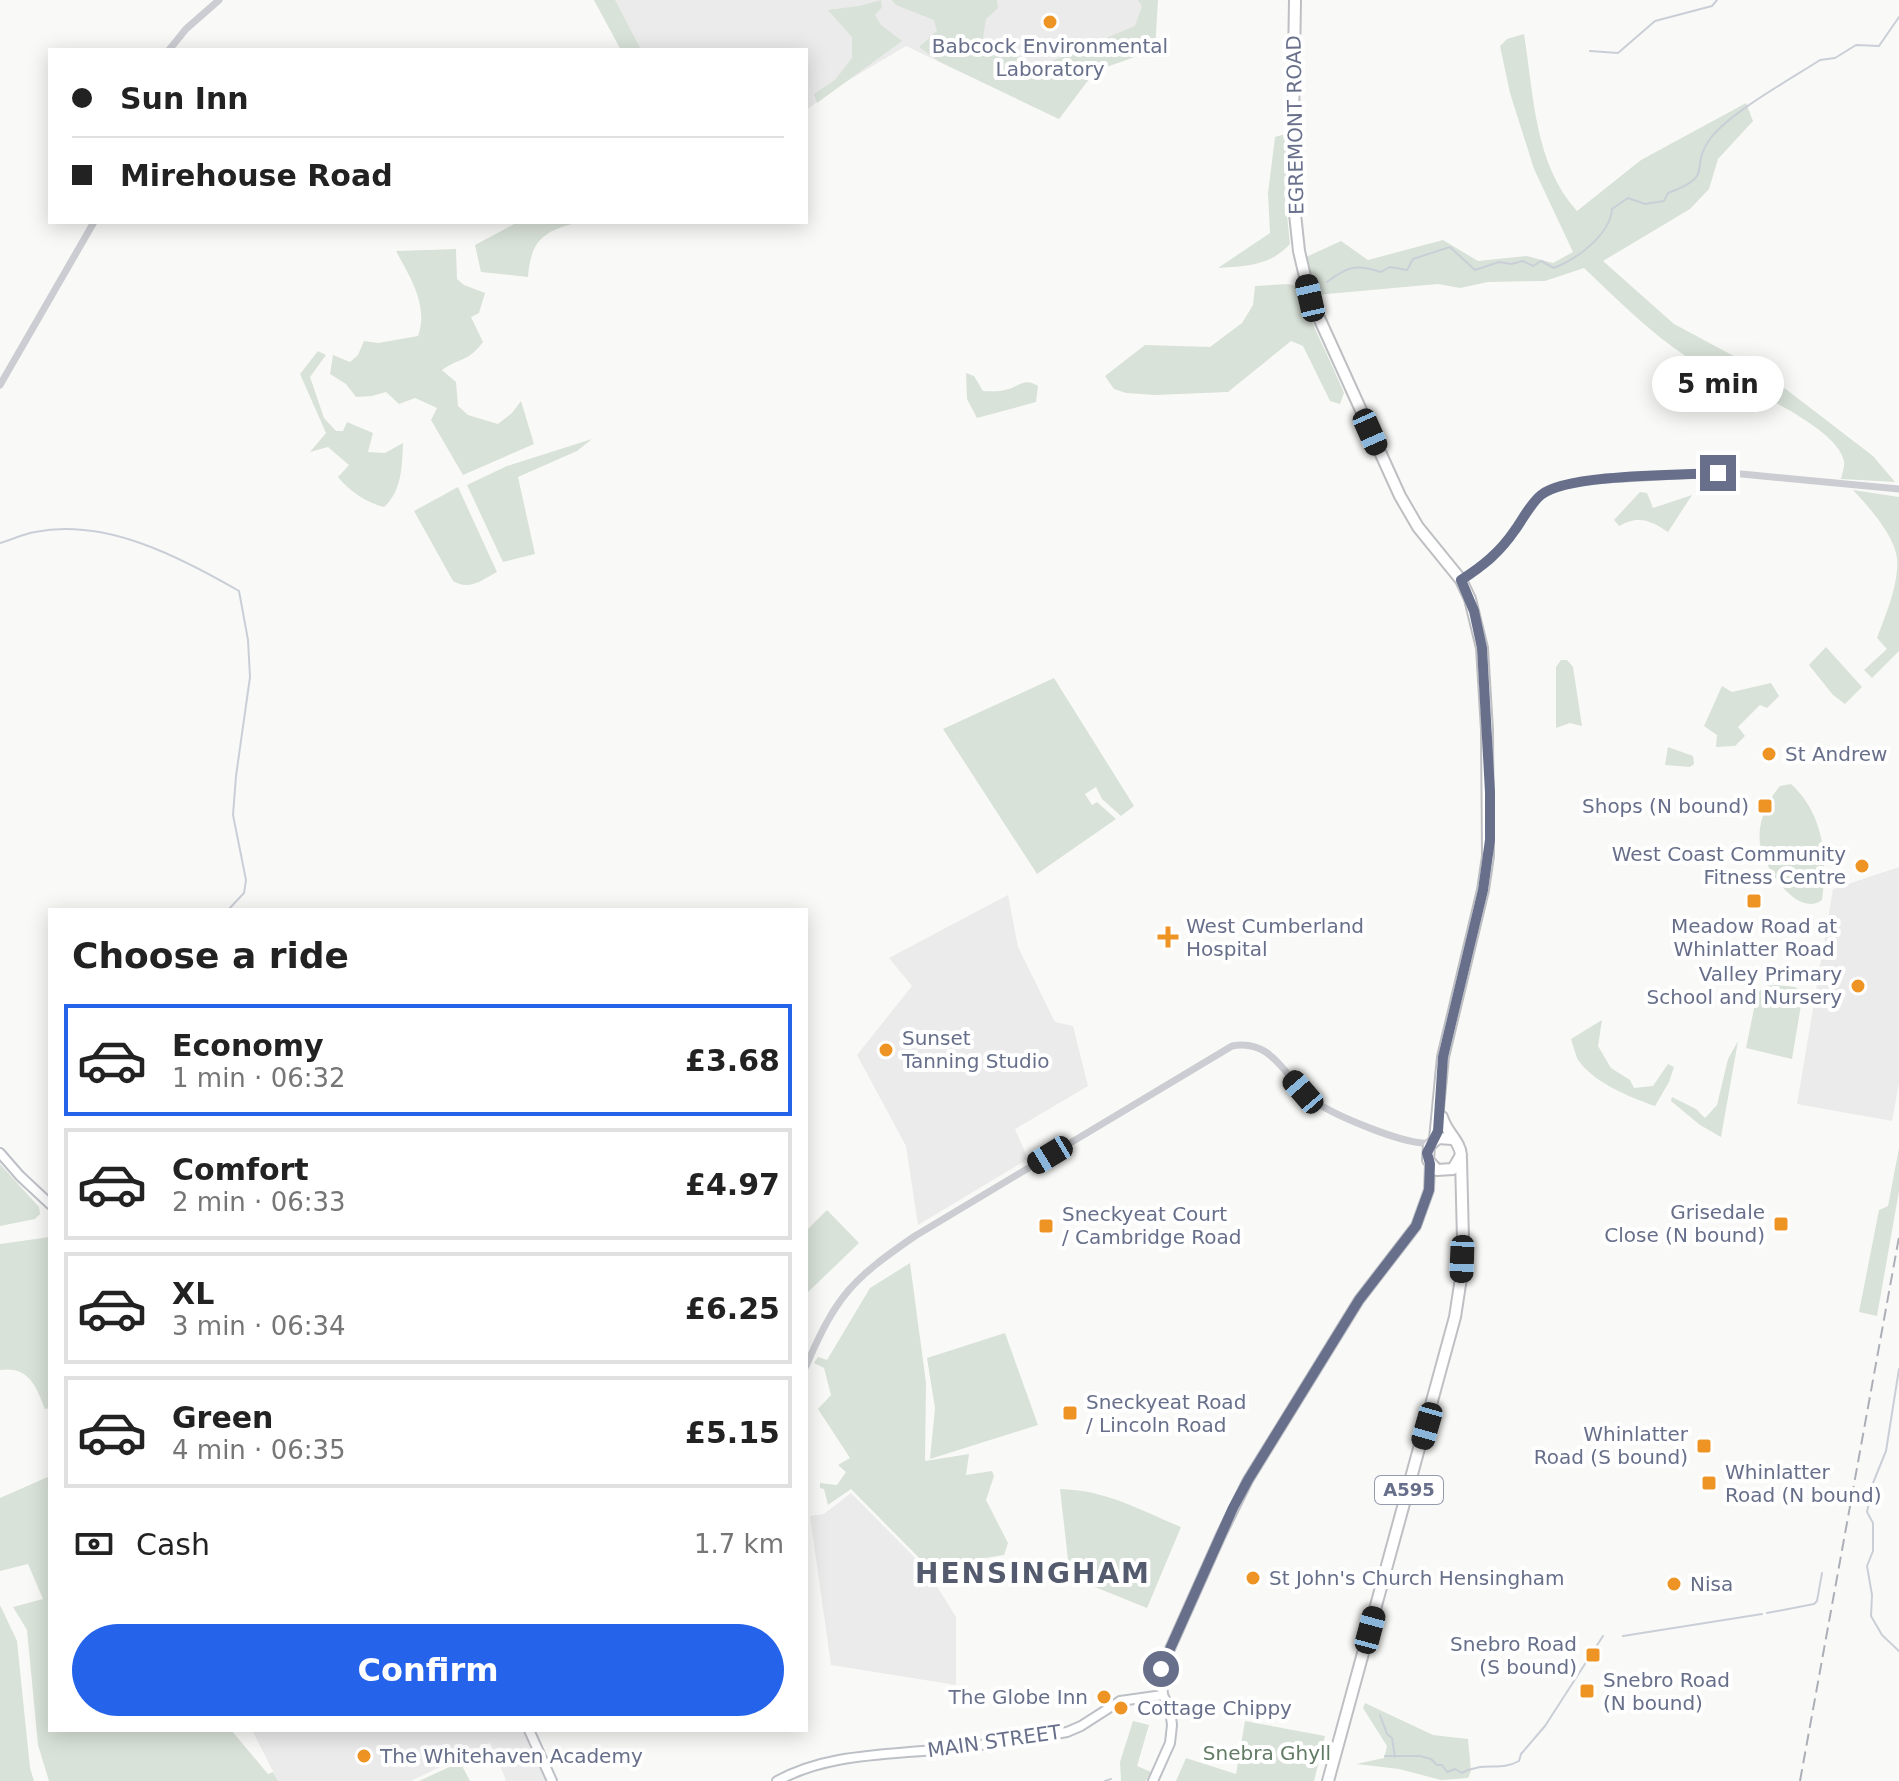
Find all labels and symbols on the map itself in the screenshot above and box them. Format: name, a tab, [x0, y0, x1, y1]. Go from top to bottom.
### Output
marker: Babcock Environmental Laboratory	[1041, 13, 1059, 31]
place label: Babcock Environmental Laboratory	[932, 34, 1168, 81]
street label: EGREMONT ROAD	[1281, 35, 1309, 215]
car	[1293, 272, 1327, 324]
callout: 5 min	[1652, 357, 1784, 413]
car	[1349, 405, 1391, 459]
route end	[1700, 455, 1736, 491]
place label: St Andrew	[1785, 742, 1887, 766]
marker: St Andrew	[1760, 745, 1778, 763]
place label: Shops (N bound)	[1582, 794, 1749, 818]
marker: Shops (N bound)	[1756, 797, 1774, 815]
place label: West Coast Community Fitness Centre	[1612, 842, 1846, 889]
marker: West Coast Community Fitness Centre	[1853, 857, 1871, 875]
marker: Meadow Road at Whinlatter Road	[1745, 892, 1763, 910]
place label: West Cumberland Hospital	[1186, 914, 1364, 961]
place label: Meadow Road at Whinlatter Road	[1671, 914, 1837, 961]
marker: West Cumberland Hospital	[1157, 926, 1179, 948]
place label: Valley Primary School and Nursery	[1647, 962, 1842, 1009]
marker: Valley Primary School and Nursery	[1849, 977, 1867, 995]
place label: Sunset Tanning Studio	[901, 1026, 1050, 1073]
marker: Sunset Tanning Studio	[877, 1041, 895, 1059]
car	[1278, 1066, 1328, 1118]
car	[1023, 1132, 1077, 1178]
place label: Grisedale Close (N bound)	[1604, 1200, 1765, 1247]
place label: Sneckyeat Court / Cambridge Road	[1062, 1202, 1242, 1249]
marker: Grisedale Close (N bound)	[1772, 1215, 1790, 1233]
marker: Sneckyeat Court / Cambridge Road	[1037, 1217, 1055, 1235]
car	[1449, 1235, 1475, 1283]
place label: Sneckyeat Road / Lincoln Road	[1086, 1390, 1246, 1437]
car	[1409, 1400, 1445, 1452]
marker: Sneckyeat Road / Lincoln Road	[1061, 1404, 1079, 1422]
place label: Whinlatter Road (S bound)	[1534, 1422, 1689, 1469]
marker: Whinlatter Road (S bound)	[1695, 1437, 1713, 1455]
place label: Whinlatter Road (N bound)	[1725, 1460, 1881, 1507]
marker: Whinlatter Road (N bound)	[1700, 1474, 1718, 1492]
road number: A595	[1375, 1476, 1443, 1504]
district label: HENSINGHAM	[915, 1557, 1151, 1590]
place label: St John's Church Hensingham	[1269, 1566, 1565, 1590]
marker: St John's Church Hensingham	[1244, 1569, 1262, 1587]
place label: Nisa	[1690, 1572, 1733, 1596]
marker: Nisa	[1665, 1575, 1683, 1593]
car	[1352, 1604, 1388, 1656]
place label: Snebro Road (S bound)	[1450, 1632, 1577, 1679]
marker: Snebro Road (S bound)	[1584, 1646, 1602, 1664]
route start	[1143, 1651, 1179, 1687]
place label: Snebro Road (N bound)	[1603, 1668, 1730, 1715]
marker: Snebro Road (N bound)	[1578, 1682, 1596, 1700]
place label: The Globe Inn	[948, 1685, 1088, 1709]
marker: The Globe Inn	[1095, 1688, 1113, 1706]
place label: Cottage Chippy	[1137, 1696, 1292, 1720]
marker: Cottage Chippy	[1112, 1699, 1130, 1717]
street label: MAIN STREET	[926, 1720, 1063, 1762]
park label: Snebra Ghyll	[1203, 1741, 1331, 1765]
place label: The Whitehaven Academy	[379, 1744, 643, 1768]
marker: The Whitehaven Academy	[355, 1747, 373, 1765]

